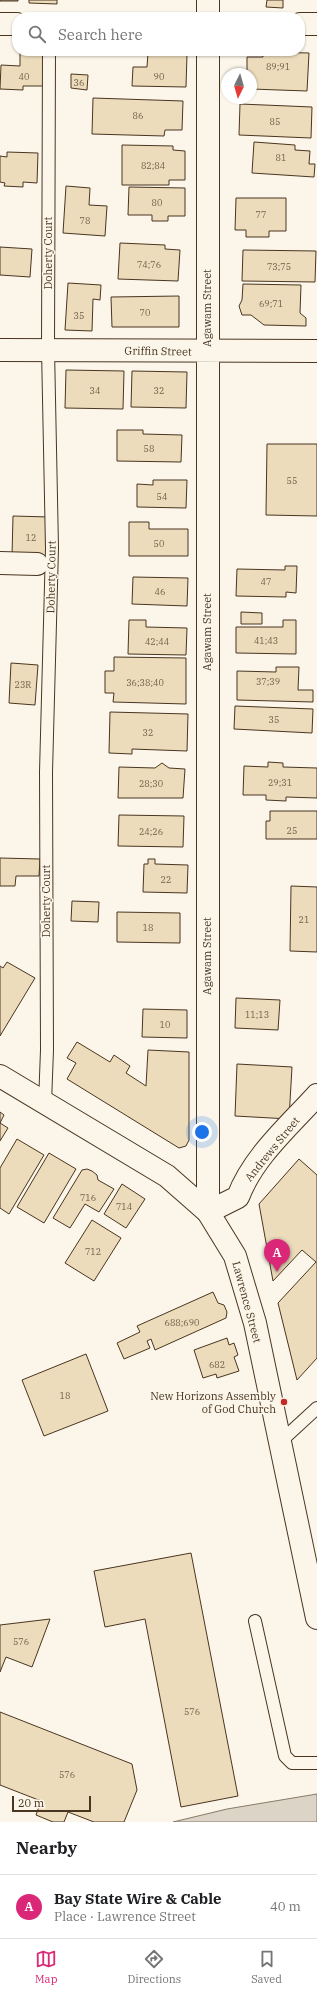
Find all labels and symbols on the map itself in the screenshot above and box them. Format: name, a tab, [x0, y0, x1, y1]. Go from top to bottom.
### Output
house number: 89;91	[266, 61, 290, 72]
north arrow	[221, 68, 257, 104]
house number: 40	[19, 71, 29, 82]
house number: 90	[154, 71, 164, 82]
house number: 36	[74, 77, 84, 88]
house number: 86	[133, 110, 143, 121]
house number: 85	[270, 116, 280, 127]
house number: 81	[276, 152, 286, 163]
house number: 82;84	[141, 160, 165, 171]
house number: 80	[152, 197, 162, 208]
house number: 77	[256, 209, 266, 220]
house number: 78	[80, 215, 90, 226]
street label: Doherty Court	[41, 216, 55, 289]
house number: 74;76	[137, 259, 161, 270]
house number: 73;75	[267, 261, 291, 272]
street label: Agawam Street	[200, 269, 214, 347]
house number: 69;71	[259, 298, 283, 309]
house number: 70	[140, 307, 150, 318]
house number: 35	[74, 310, 84, 321]
street label: Griffin Street	[124, 343, 192, 359]
house number: 34	[90, 385, 100, 396]
house number: 32	[154, 385, 164, 396]
house number: 58	[144, 443, 154, 454]
house number: 55	[287, 475, 297, 486]
house number: 54	[157, 491, 167, 502]
house number: 12	[26, 532, 36, 543]
house number: 50	[154, 538, 164, 549]
street label: Doherty Court	[43, 540, 59, 614]
house number: 47	[261, 576, 271, 587]
house number: 46	[155, 586, 165, 597]
street label: Agawam Street	[200, 593, 214, 671]
house number: 41;43	[254, 635, 278, 646]
house number: 42;44	[145, 636, 169, 647]
house number: 37;39	[256, 676, 280, 687]
house number: 36;38;40	[126, 677, 164, 688]
house number: 23R	[15, 679, 31, 690]
house number: 35	[269, 714, 279, 725]
house number: 32	[143, 727, 153, 738]
house number: 29;31	[268, 777, 292, 788]
house number: 28;30	[139, 778, 163, 789]
house number: 25	[287, 825, 297, 836]
house number: 24;26	[139, 826, 163, 837]
street label: Doherty Court	[39, 864, 53, 937]
house number: 22	[161, 874, 171, 885]
house number: 21	[299, 914, 309, 925]
street label: Agawam Street	[200, 917, 214, 995]
house number: 18	[143, 922, 153, 933]
house number: 11;13	[245, 1009, 269, 1020]
house number: 10	[160, 1019, 170, 1030]
street label: Andrews Street	[242, 1114, 302, 1184]
your location	[192, 1122, 212, 1142]
house number: 716	[80, 1192, 96, 1203]
house number: 714	[116, 1201, 132, 1212]
pin: A	[264, 1239, 290, 1272]
house number: 712	[85, 1246, 101, 1257]
street label: Lawrence Street	[229, 1260, 265, 1344]
house number: 688;690	[165, 1317, 200, 1328]
house number: 682	[209, 1359, 225, 1370]
place label: New Horizons Assembly of God Church	[150, 1389, 276, 1416]
house number: 18	[60, 1390, 70, 1401]
marker: New Horizons Assembly of God Church	[279, 1397, 289, 1407]
house number: 576	[13, 1636, 29, 1647]
house number: 576	[184, 1706, 200, 1717]
house number: 576	[59, 1769, 75, 1780]
scale bar	[12, 1794, 91, 1813]

